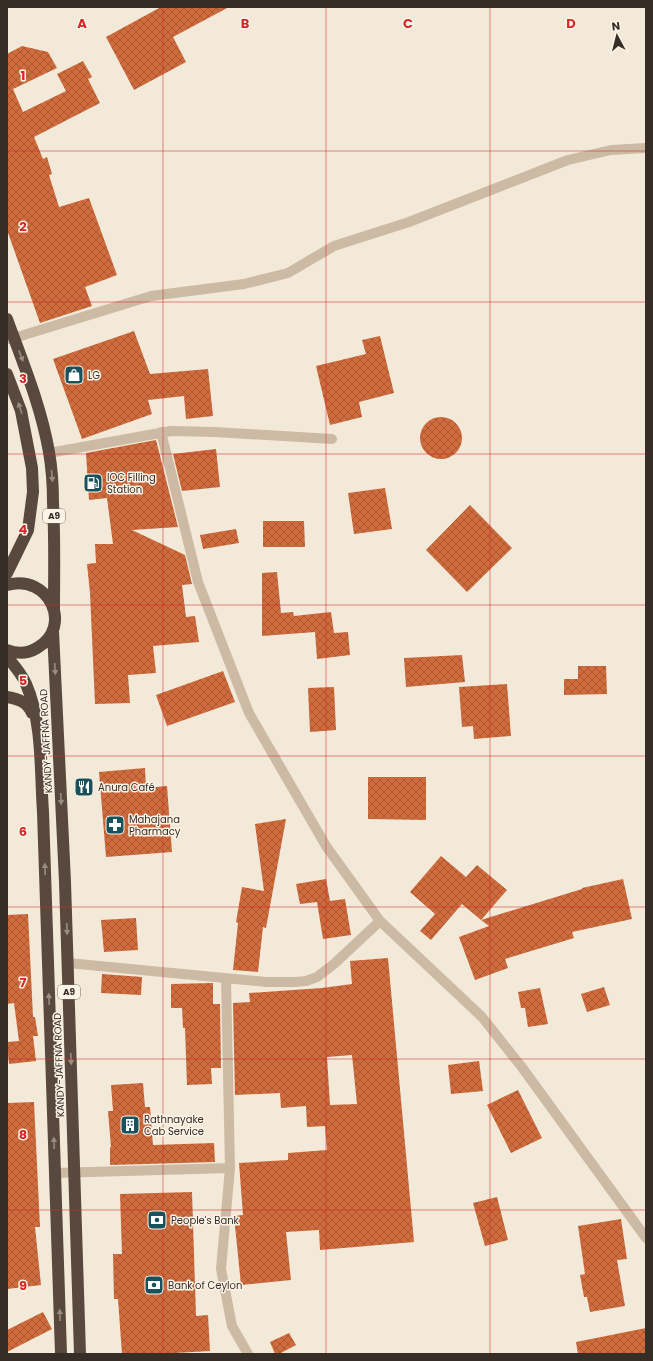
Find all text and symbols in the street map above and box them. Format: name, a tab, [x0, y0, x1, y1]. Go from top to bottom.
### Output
text: A	[77, 14, 87, 33]
text: B	[241, 14, 250, 33]
text: C	[403, 14, 413, 33]
text: D	[566, 14, 576, 33]
north arrow	[597, 16, 637, 56]
text: N	[611, 18, 621, 35]
text: 1	[21, 66, 25, 85]
text: 2	[19, 217, 27, 236]
one-way arrow	[18, 350, 24, 362]
shop icon: LG	[63, 364, 85, 386]
place label: LG	[88, 368, 100, 383]
text: 3	[19, 369, 27, 388]
one-way arrow	[16, 401, 22, 413]
one-way arrow	[48, 470, 55, 482]
place label: IOC Filling Station	[107, 470, 156, 497]
fuel station icon: IOC Filling Station	[82, 472, 104, 494]
road number: A9	[43, 509, 65, 523]
text: 4	[19, 520, 28, 539]
one-way arrow	[51, 663, 58, 675]
text: 5	[19, 671, 27, 690]
street label: KANDY-JAFFNA ROAD	[36, 688, 56, 794]
restaurant icon: Anura Café	[73, 776, 95, 798]
place label: Anura Café	[98, 780, 155, 795]
one-way arrow	[58, 793, 64, 806]
place label: Mahajana Pharmacy	[129, 812, 181, 839]
pharmacy icon: Mahajana Pharmacy	[104, 814, 126, 836]
text: 6	[19, 822, 27, 841]
one-way arrow	[41, 863, 48, 875]
one-way arrow	[63, 923, 70, 935]
text: 7	[20, 973, 27, 992]
road number: A9	[58, 985, 80, 999]
one-way arrow	[46, 992, 52, 1005]
street label: KANDY-JAFFNA ROAD	[50, 1013, 68, 1117]
one-way arrow	[68, 1053, 74, 1066]
place label: Rathnayake Cab Service	[144, 1112, 204, 1139]
building icon: Rathnayake Cab Service	[119, 1114, 141, 1136]
text: 8	[19, 1125, 27, 1144]
one-way arrow	[50, 1137, 57, 1149]
bank icon: People's Bank	[146, 1209, 168, 1231]
place label: People's Bank	[171, 1213, 240, 1228]
bank icon: Bank of Ceylon	[143, 1274, 165, 1296]
text: 9	[19, 1276, 27, 1295]
place label: Bank of Ceylon	[168, 1278, 242, 1293]
one-way arrow	[56, 1309, 63, 1321]

